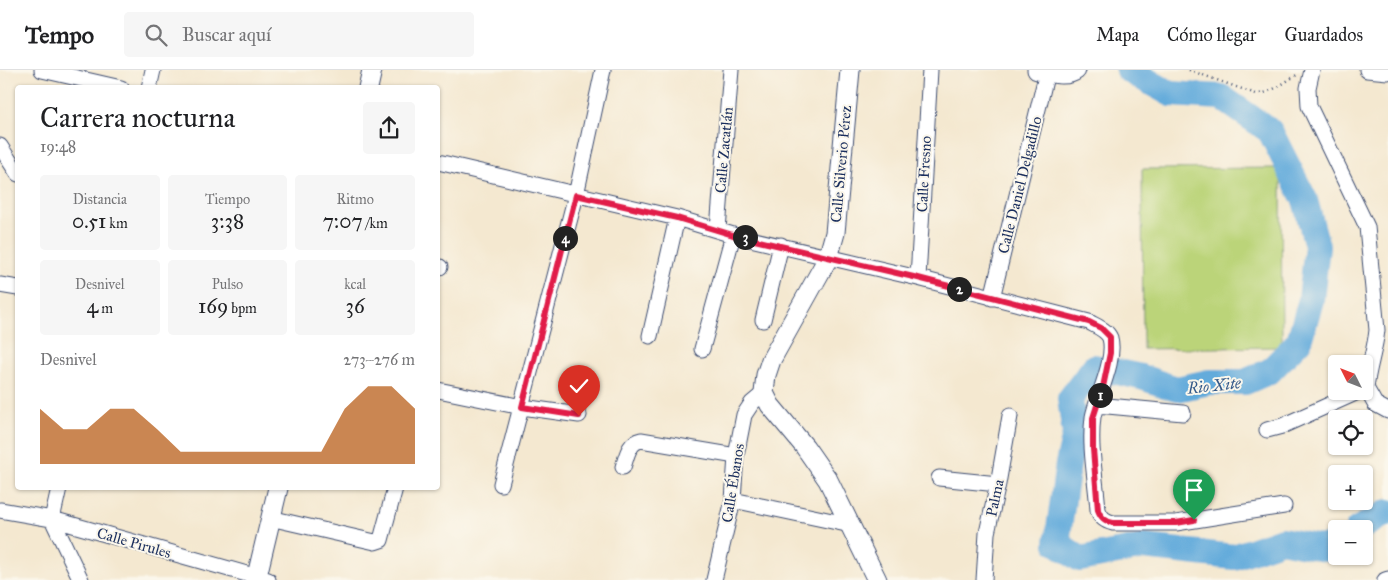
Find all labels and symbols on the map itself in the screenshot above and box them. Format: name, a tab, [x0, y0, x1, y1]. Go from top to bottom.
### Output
street label: Calle Silverio Pérez	[827, 105, 855, 223]
street label: Calle Zacatlán	[711, 106, 737, 194]
street label: Calle Daniel Delgadillo	[994, 114, 1046, 256]
street label: Calle Fresno	[913, 135, 935, 213]
pin: 3	[732, 224, 758, 250]
pin: 4	[552, 226, 578, 250]
pin: 2	[946, 276, 972, 302]
north arrow	[1328, 355, 1372, 400]
pin	[558, 365, 600, 416]
water label: Rio Xite	[1185, 373, 1243, 398]
pin: 1	[1088, 382, 1112, 408]
street label: Calle Ébanos	[717, 442, 748, 524]
pin	[1173, 469, 1215, 520]
street label: Palma	[982, 477, 1008, 518]
street label: Calle Pirules	[95, 524, 173, 562]

